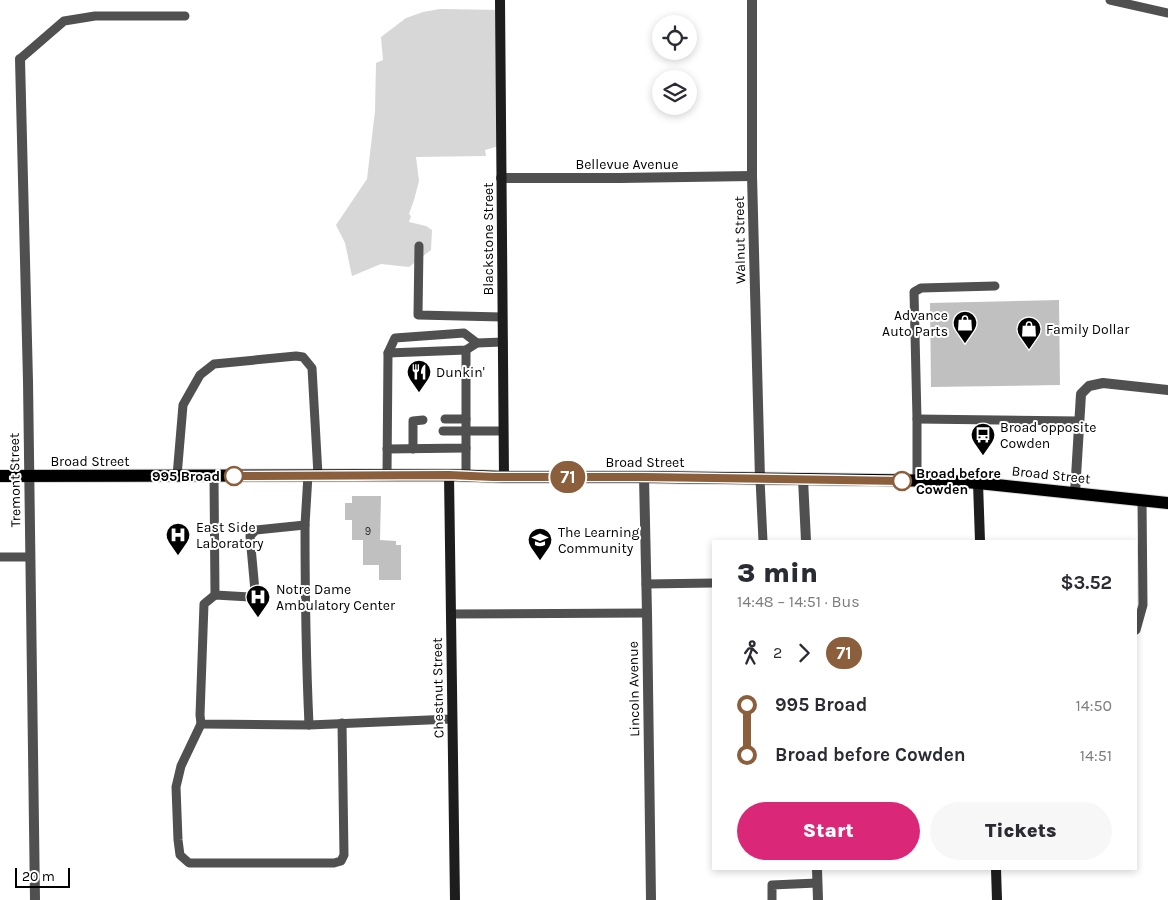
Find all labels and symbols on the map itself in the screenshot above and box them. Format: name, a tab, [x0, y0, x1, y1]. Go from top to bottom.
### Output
street label: Bellevue Avenue	[575, 156, 679, 173]
street label: Blackstone Street	[480, 182, 497, 296]
street label: Walnut Street	[731, 196, 749, 284]
place label: Advance Auto Parts	[882, 307, 948, 340]
shop icon: Advance Auto Parts	[952, 310, 978, 344]
shop icon: Family Dollar	[1016, 316, 1042, 350]
place label: Family Dollar	[1046, 321, 1130, 338]
restaurant icon: Dunkin'	[406, 359, 432, 393]
place label: Dunkin'	[436, 364, 485, 381]
place label: Broad opposite Cowden	[1000, 419, 1096, 452]
bus stop icon: Broad opposite Cowden	[970, 422, 996, 456]
street label: Tremont Street	[6, 433, 24, 527]
street label: Broad Street	[50, 453, 130, 470]
street label: Broad Street	[605, 454, 685, 471]
line badge: 71	[546, 461, 590, 493]
street label: Broad Street	[1011, 462, 1091, 488]
place label: Broad before Cowden	[916, 465, 1001, 498]
marker: 995 Broad	[224, 466, 244, 486]
place label: 995 Broad	[152, 468, 220, 485]
marker: Broad before Cowden	[892, 471, 912, 491]
place label: East Side Laboratory	[196, 519, 264, 552]
hospital icon: East Side Laboratory	[165, 522, 191, 556]
place label: The Learning Community	[558, 524, 640, 557]
house number: 9	[365, 525, 371, 538]
school or university icon: The Learning Community	[527, 527, 553, 561]
place label: Notre Dame Ambulatory Center	[276, 581, 396, 614]
hospital icon: Notre Dame Ambulatory Center	[245, 584, 271, 618]
street label: Chestnut Street	[429, 637, 447, 739]
street label: Lincoln Avenue	[625, 641, 643, 737]
scale bar	[15, 865, 70, 888]

